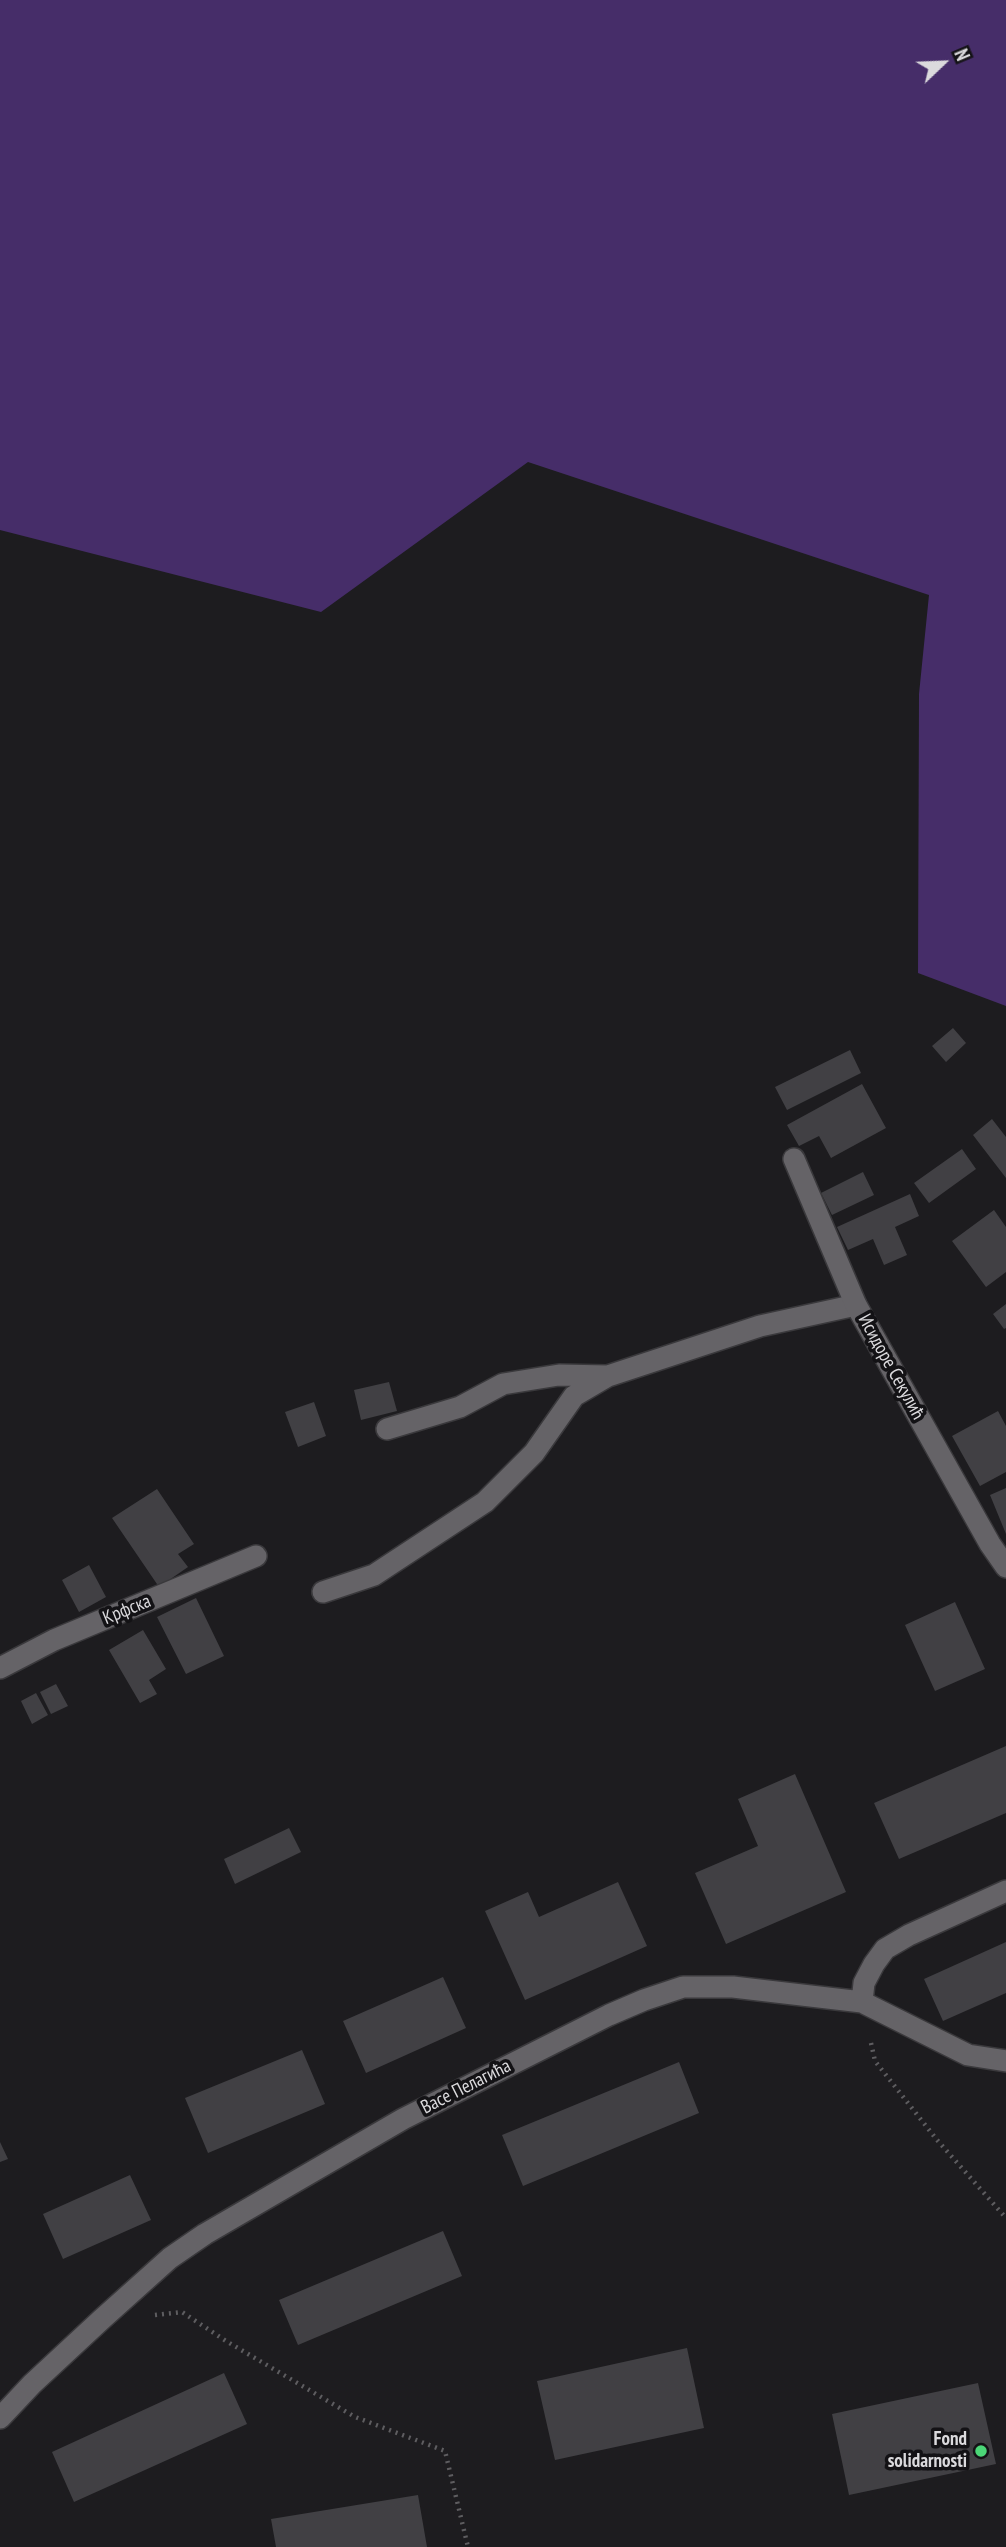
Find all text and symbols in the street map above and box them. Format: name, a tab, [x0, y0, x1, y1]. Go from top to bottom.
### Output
north arrow	[908, 28, 978, 98]
text: N	[949, 45, 975, 64]
street label: Исидоре Секулић	[853, 1310, 929, 1424]
street label: Крфска	[100, 1590, 154, 1630]
street label: Васе Пелагића	[417, 2055, 515, 2119]
place label: Fond solidarnosti	[888, 2429, 967, 2473]
marker: Fond solidarnosti	[973, 2443, 989, 2459]

